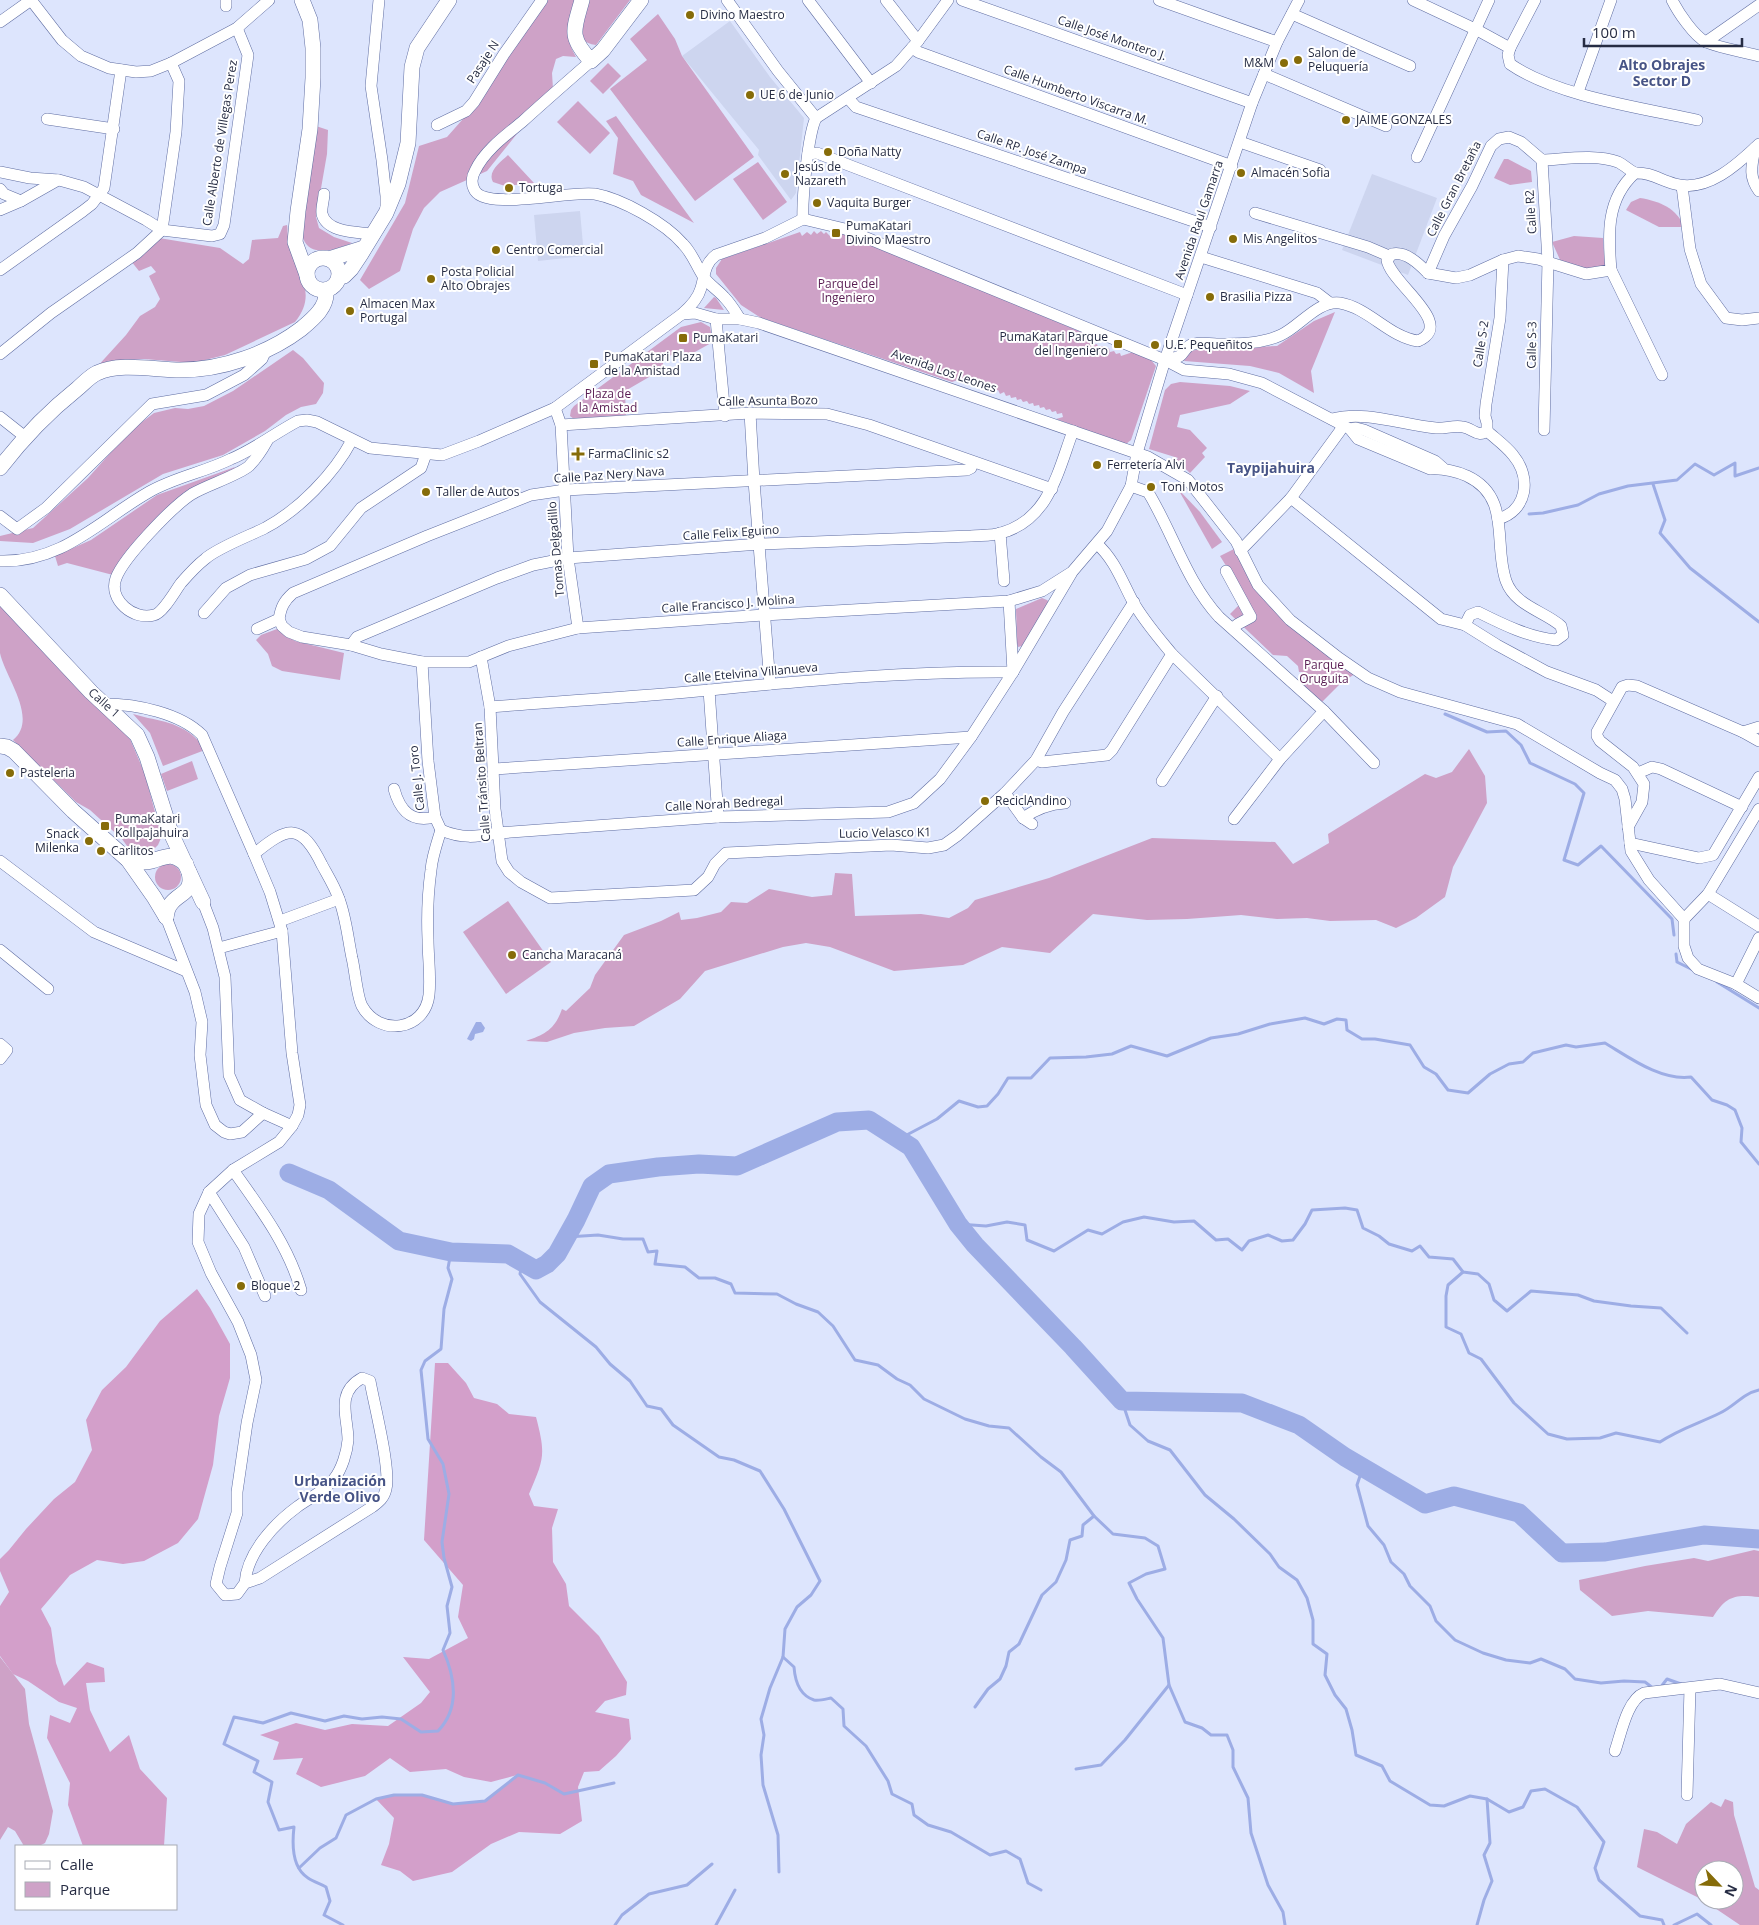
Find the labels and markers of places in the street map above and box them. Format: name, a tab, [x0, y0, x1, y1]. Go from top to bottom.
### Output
place label: Divino Maestro	[700, 6, 785, 23]
marker: Divino Maestro	[684, 9, 696, 21]
place label: Salon de Peluquería	[1308, 44, 1368, 75]
place label: M&M	[1244, 54, 1274, 71]
marker: Salon de Peluquería	[1292, 54, 1304, 66]
marker: M&M	[1278, 57, 1290, 69]
place label: UE 6 de Junio	[760, 86, 834, 103]
marker: UE 6 de Junio	[744, 89, 756, 101]
place label: JAIME GONZALES	[1355, 111, 1452, 128]
marker: JAIME GONZALES	[1340, 114, 1352, 126]
place label: Doña Natty	[838, 143, 902, 160]
marker: Doña Natty	[822, 146, 834, 158]
place label: Jesús de Nazareth	[794, 158, 846, 189]
place label: Almacén Sofia	[1251, 164, 1330, 181]
marker: Almacén Sofia	[1235, 167, 1247, 179]
marker: Jesús de Nazareth	[779, 168, 791, 180]
place label: Tortuga	[519, 179, 563, 196]
marker: Tortuga	[503, 182, 515, 194]
place label: Vaquita Burger	[827, 194, 911, 211]
marker: Vaquita Burger	[811, 197, 823, 209]
place label: PumaKatari Divino Maestro	[846, 217, 931, 248]
marker: PumaKatari Divino Maestro	[830, 227, 842, 239]
place label: Mis Angelitos	[1243, 230, 1317, 247]
marker: Mis Angelitos	[1227, 233, 1239, 245]
place label: Centro Comercial	[506, 241, 603, 258]
marker: Centro Comercial	[490, 244, 502, 256]
place label: Posta Policial Alto Obrajes	[441, 263, 514, 294]
marker: Posta Policial Alto Obrajes	[425, 273, 437, 285]
place label: Brasilia Pizza	[1220, 288, 1292, 305]
marker: Brasilia Pizza	[1204, 291, 1216, 303]
place label: Almacen Max Portugal	[360, 295, 436, 326]
marker: Almacen Max Portugal	[344, 305, 356, 317]
place label: PumaKatari Parque del Ingeniero	[999, 328, 1108, 359]
place label: PumaKatari	[693, 329, 758, 346]
marker: PumaKatari	[677, 332, 689, 344]
place label: U.E. Pequeñitos	[1165, 336, 1253, 353]
marker: PumaKatari Parque del Ingeniero	[1112, 338, 1124, 350]
marker: U.E. Pequeñitos	[1149, 339, 1161, 351]
place label: PumaKatari Plaza de la Amistad	[604, 348, 702, 379]
marker: PumaKatari Plaza de la Amistad	[588, 358, 600, 370]
place label: FarmaClinic s2	[588, 445, 669, 462]
marker: FarmaClinic s2	[572, 448, 584, 460]
place label: Ferretería Alvi	[1107, 456, 1185, 473]
marker: Ferretería Alvi	[1091, 459, 1103, 471]
place label: Toni Motos	[1161, 478, 1224, 495]
marker: Toni Motos	[1145, 481, 1157, 493]
place label: Taller de Autos	[436, 483, 520, 500]
marker: Taller de Autos	[420, 486, 432, 498]
place label: Pasteleria	[20, 764, 75, 781]
marker: Pasteleria	[4, 767, 16, 779]
place label: ReciclAndino	[995, 792, 1067, 809]
marker: ReciclAndino	[979, 795, 991, 807]
place label: PumaKatari Kollpajahuira	[115, 810, 189, 841]
marker: PumaKatari Kollpajahuira	[99, 820, 111, 832]
place label: Snack Milenka	[35, 825, 80, 856]
marker: Snack Milenka	[83, 835, 95, 847]
place label: Carlitos	[111, 842, 154, 859]
marker: Carlitos	[95, 845, 107, 857]
place label: Cancha Maracaná	[522, 946, 622, 963]
marker: Cancha Maracaná	[506, 949, 518, 961]
place label: Bloque 2	[251, 1277, 301, 1294]
marker: Bloque 2	[235, 1280, 247, 1292]

